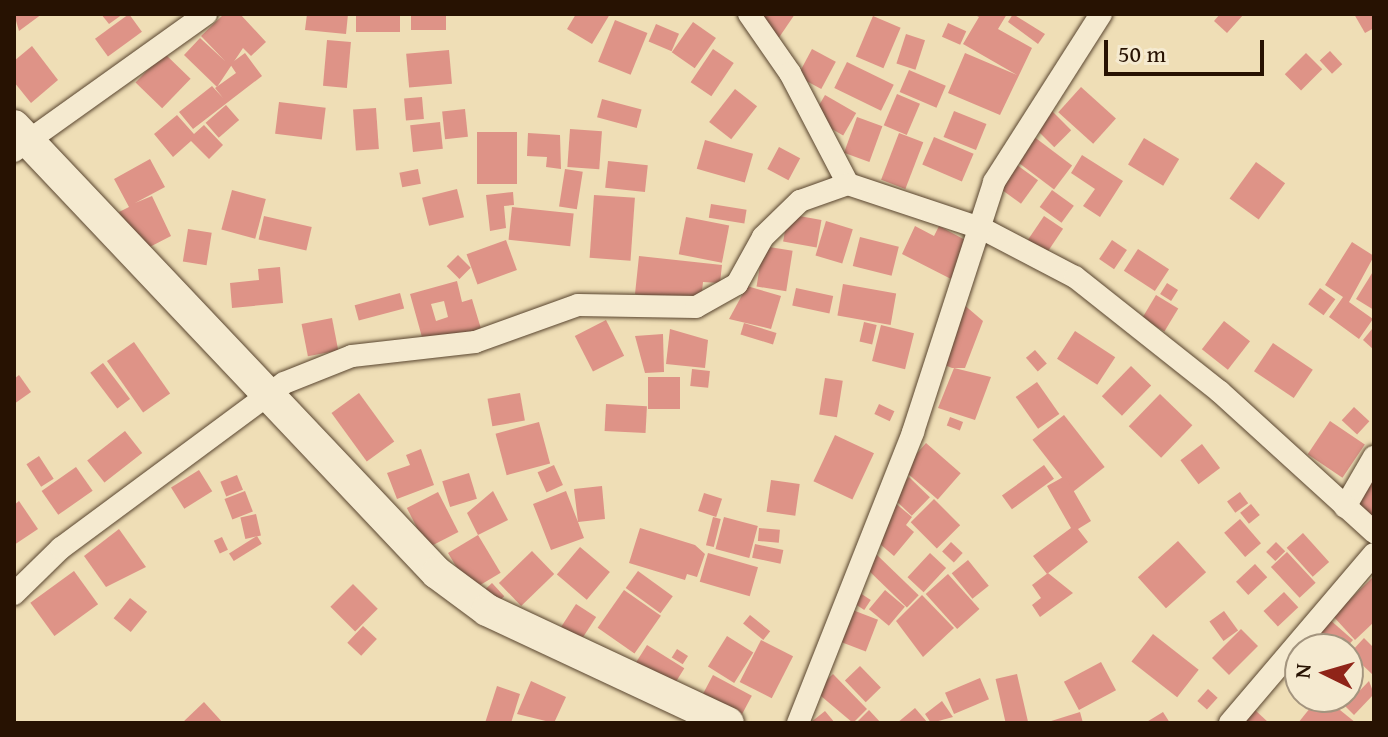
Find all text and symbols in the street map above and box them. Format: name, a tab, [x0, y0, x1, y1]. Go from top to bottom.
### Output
scale bar	[1108, 24, 1268, 74]
text: 50 m	[1118, 36, 1166, 71]
north arrow	[1284, 633, 1364, 713]
text: N	[1286, 662, 1319, 680]

